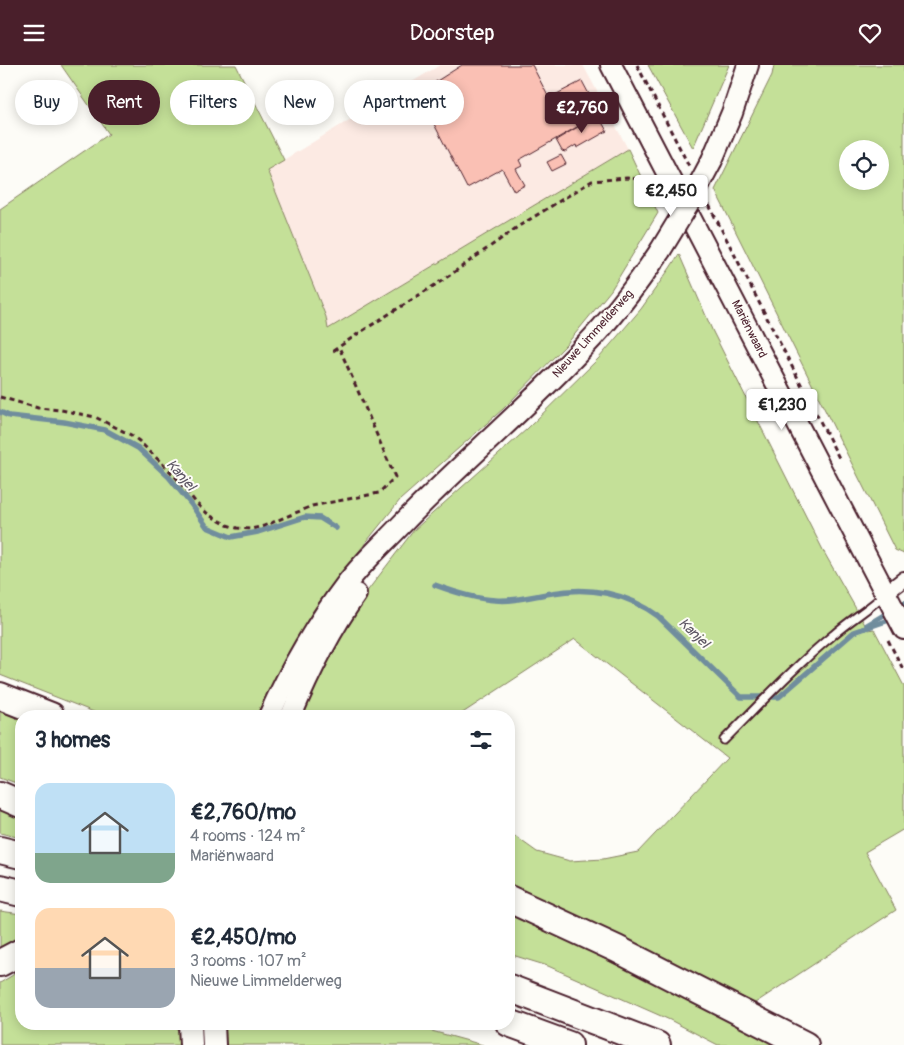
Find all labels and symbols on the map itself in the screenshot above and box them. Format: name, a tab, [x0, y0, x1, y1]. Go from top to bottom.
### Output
pin: €2,760	[541, 92, 623, 134]
pin: €2,450	[630, 175, 712, 217]
street label: Nieuwe Limmelderweg	[549, 287, 637, 381]
street label: Mariënwaard	[728, 298, 770, 361]
pin: €1,230	[741, 389, 823, 431]
water label: Kanjel	[163, 456, 200, 495]
water label: Kanjel	[675, 614, 714, 653]

